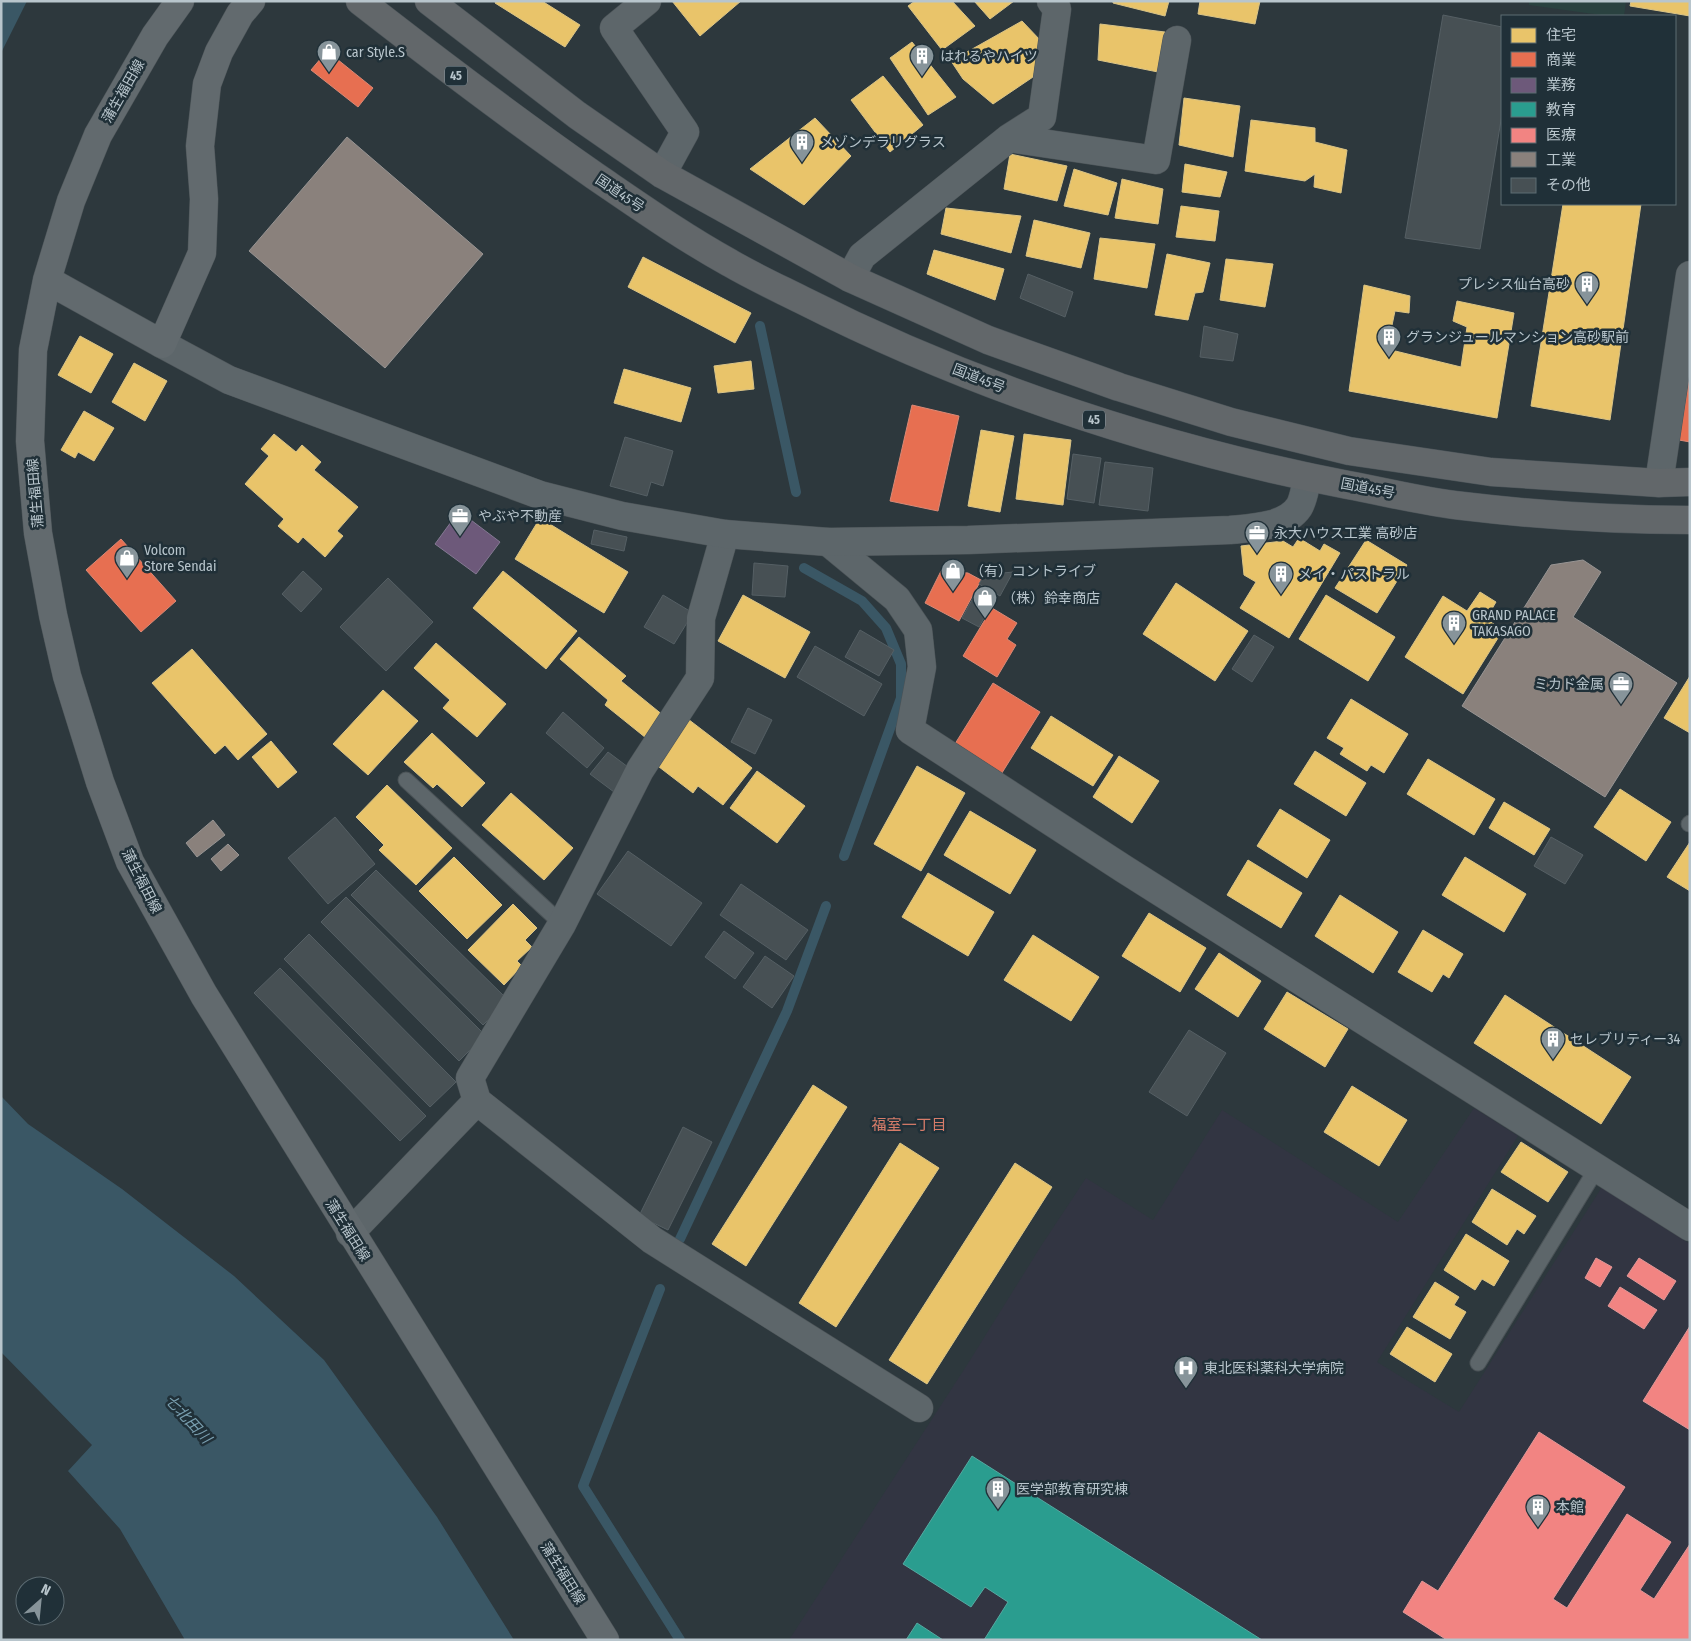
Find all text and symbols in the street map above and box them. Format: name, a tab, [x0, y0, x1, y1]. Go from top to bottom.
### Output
legend	[1501, 15, 1676, 205]
text: 住宅	[1546, 26, 1576, 44]
shop icon: car Style.S	[316, 39, 342, 73]
building icon: はれるやハイツ	[909, 43, 935, 77]
place label: car Style.S	[346, 44, 405, 61]
place label: はれるやハイツ	[940, 48, 1038, 65]
text: 商業	[1546, 51, 1576, 69]
street label: 蒲生福田線	[99, 57, 148, 126]
road number: 45	[445, 66, 467, 85]
text: 業務	[1546, 76, 1576, 94]
text: 教育	[1546, 101, 1576, 119]
text: 医療	[1546, 126, 1576, 144]
building icon: メゾンデラリグラス	[789, 129, 815, 163]
place label: メゾンデラリグラス	[820, 134, 946, 151]
text: 工業	[1546, 151, 1576, 169]
street label: 国道45号	[592, 171, 647, 216]
text: その他	[1546, 176, 1591, 194]
building icon: プレシス仙台高砂	[1574, 271, 1600, 305]
place label: プレシス仙台高砂	[1458, 276, 1570, 293]
building icon: グランジュールマンション高砂駅前	[1376, 324, 1402, 358]
place label: グランジュールマンション高砂駅前	[1406, 329, 1629, 346]
street label: 国道45号	[950, 361, 1008, 396]
road number: 45	[1083, 410, 1105, 430]
street label: 蒲生福田線	[24, 457, 47, 529]
street label: 国道45号	[1339, 475, 1397, 502]
office icon: やぶや不動産	[447, 503, 473, 537]
place label: やぶや不動産	[478, 508, 562, 525]
office icon: 永大ハウス工業 高砂店	[1244, 520, 1270, 554]
place label: 永大ハウス工業 高砂店	[1274, 525, 1417, 542]
place label: Volcom Store Sendai	[144, 542, 217, 575]
shop icon: Volcom Store Sendai	[114, 545, 140, 579]
shop icon: （有）コントライブ	[940, 558, 966, 592]
building icon: メイ・パストラル	[1268, 561, 1294, 595]
place label: （有）コントライブ	[970, 563, 1096, 580]
place label: メイ・パストラル	[1298, 566, 1410, 583]
shop icon: （株）鈴幸商店	[972, 585, 998, 619]
place label: （株）鈴幸商店	[1002, 590, 1100, 607]
place label: GRAND PALACE TAKASAGO	[1472, 607, 1556, 640]
building icon: GRAND PALACE TAKASAGO	[1441, 610, 1467, 644]
office icon: ミカド金属	[1608, 671, 1634, 705]
place label: ミカド金属	[1534, 676, 1604, 693]
street label: 蒲生福田線	[118, 846, 165, 916]
building icon: セレブリティー34	[1540, 1026, 1566, 1060]
place label: セレブリティー34	[1570, 1031, 1680, 1048]
district label: 福室一丁目	[871, 1116, 947, 1134]
street label: 蒲生福田線	[322, 1196, 373, 1264]
hospital icon: 東北医科薬科大学病院	[1173, 1355, 1199, 1389]
place label: 東北医科薬科大学病院	[1204, 1360, 1344, 1377]
water label: 七北田川	[161, 1391, 216, 1449]
building icon: 医学部教育研究棟	[985, 1476, 1011, 1510]
place label: 医学部教育研究棟	[1016, 1481, 1128, 1498]
building icon: 本館	[1525, 1494, 1551, 1528]
place label: 本館	[1556, 1499, 1584, 1516]
street label: 蒲生福田線	[537, 1539, 588, 1607]
north arrow	[15, 1576, 65, 1626]
text: N	[38, 1580, 53, 1599]

